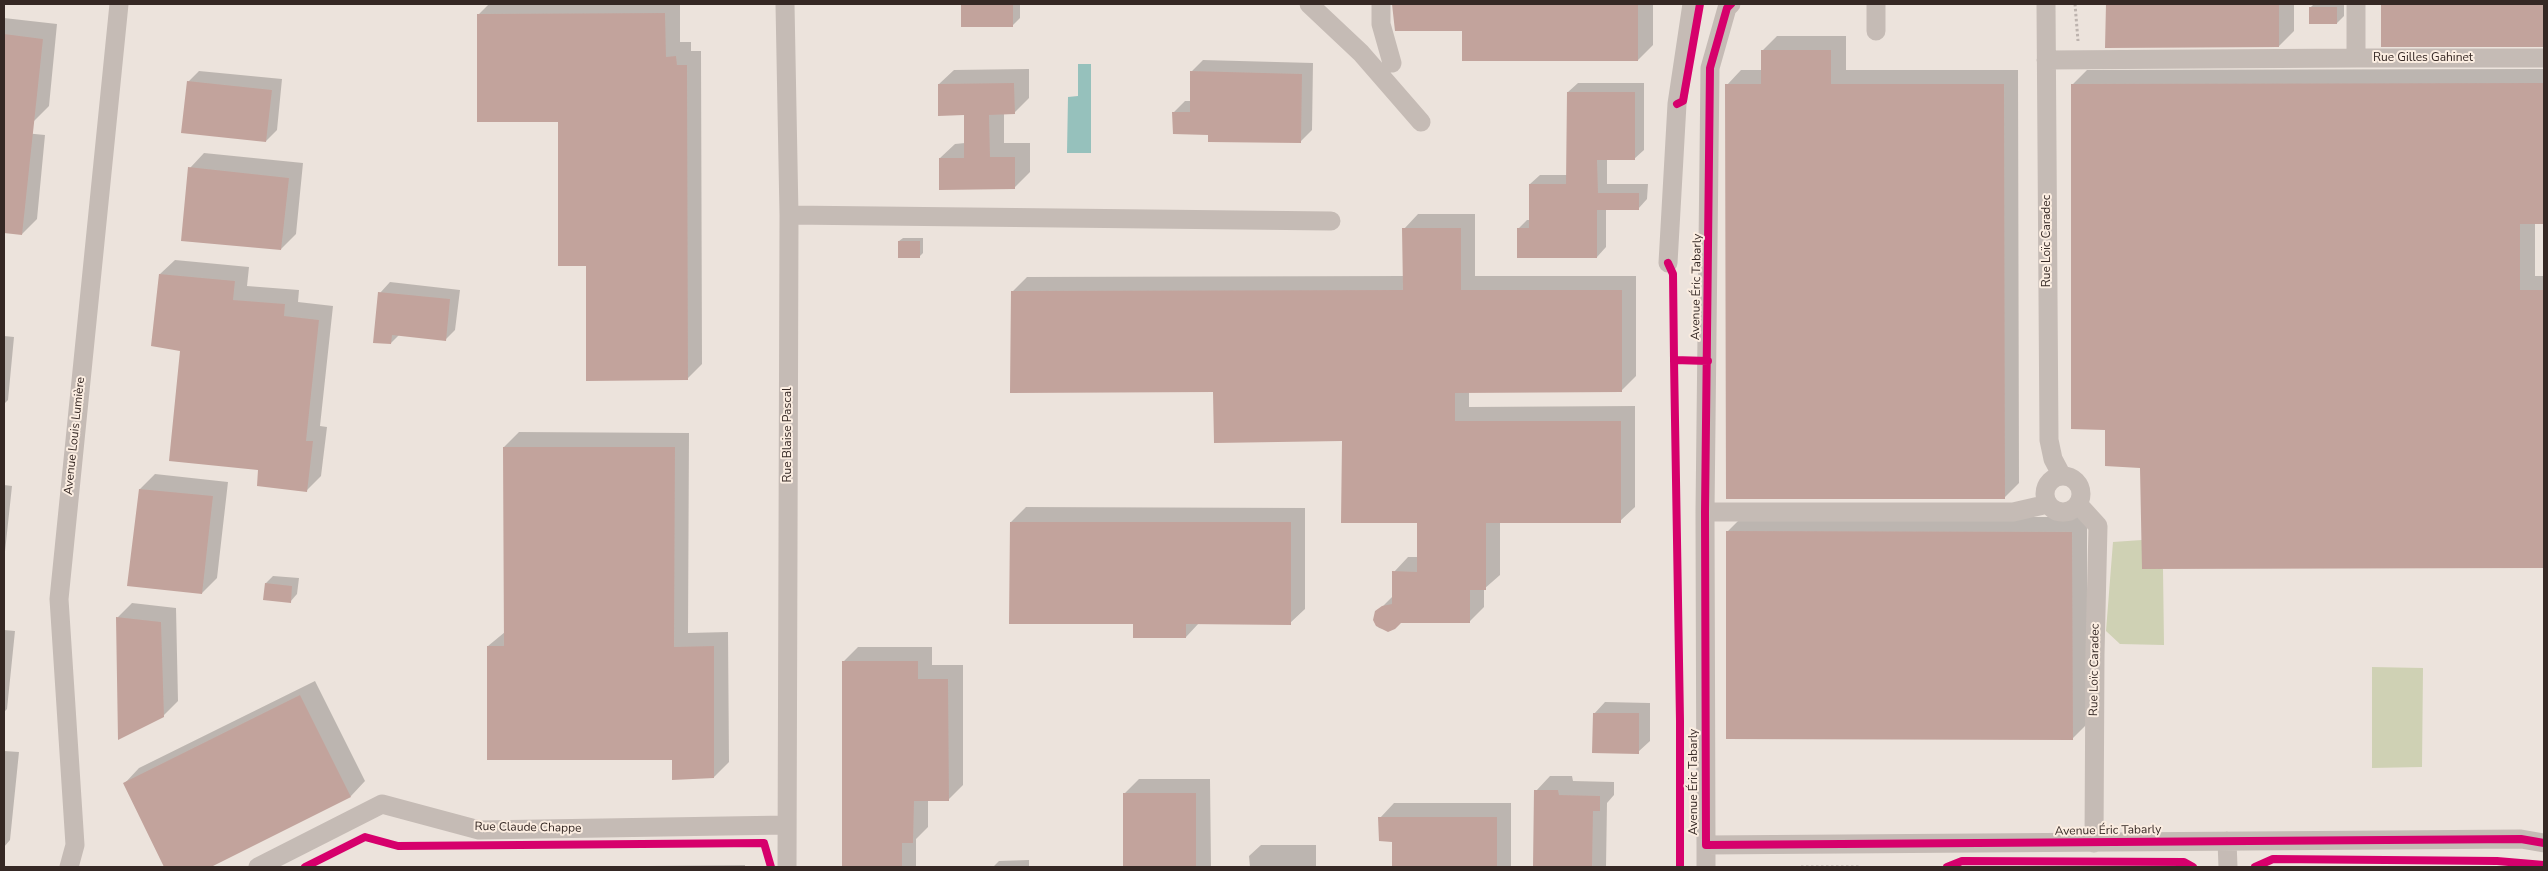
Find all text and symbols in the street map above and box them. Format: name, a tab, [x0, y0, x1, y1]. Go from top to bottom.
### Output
street label: Rue Gilles Gahinet	[2373, 51, 2473, 65]
street label: Rue Loïc Caradec	[2040, 195, 2054, 287]
street label: Avenue Éric Tabarly	[1689, 234, 1705, 340]
street label: Avenue Louis Lumière	[62, 376, 88, 496]
street label: Rue Blaise Pascal	[781, 387, 795, 483]
street label: Rue Loïc Caradec	[2087, 624, 2103, 716]
street label: Avenue Éric Tabarly	[1687, 729, 1701, 835]
street label: Rue Claude Chappe	[474, 820, 582, 836]
street label: Avenue Éric Tabarly	[2055, 823, 2161, 839]

